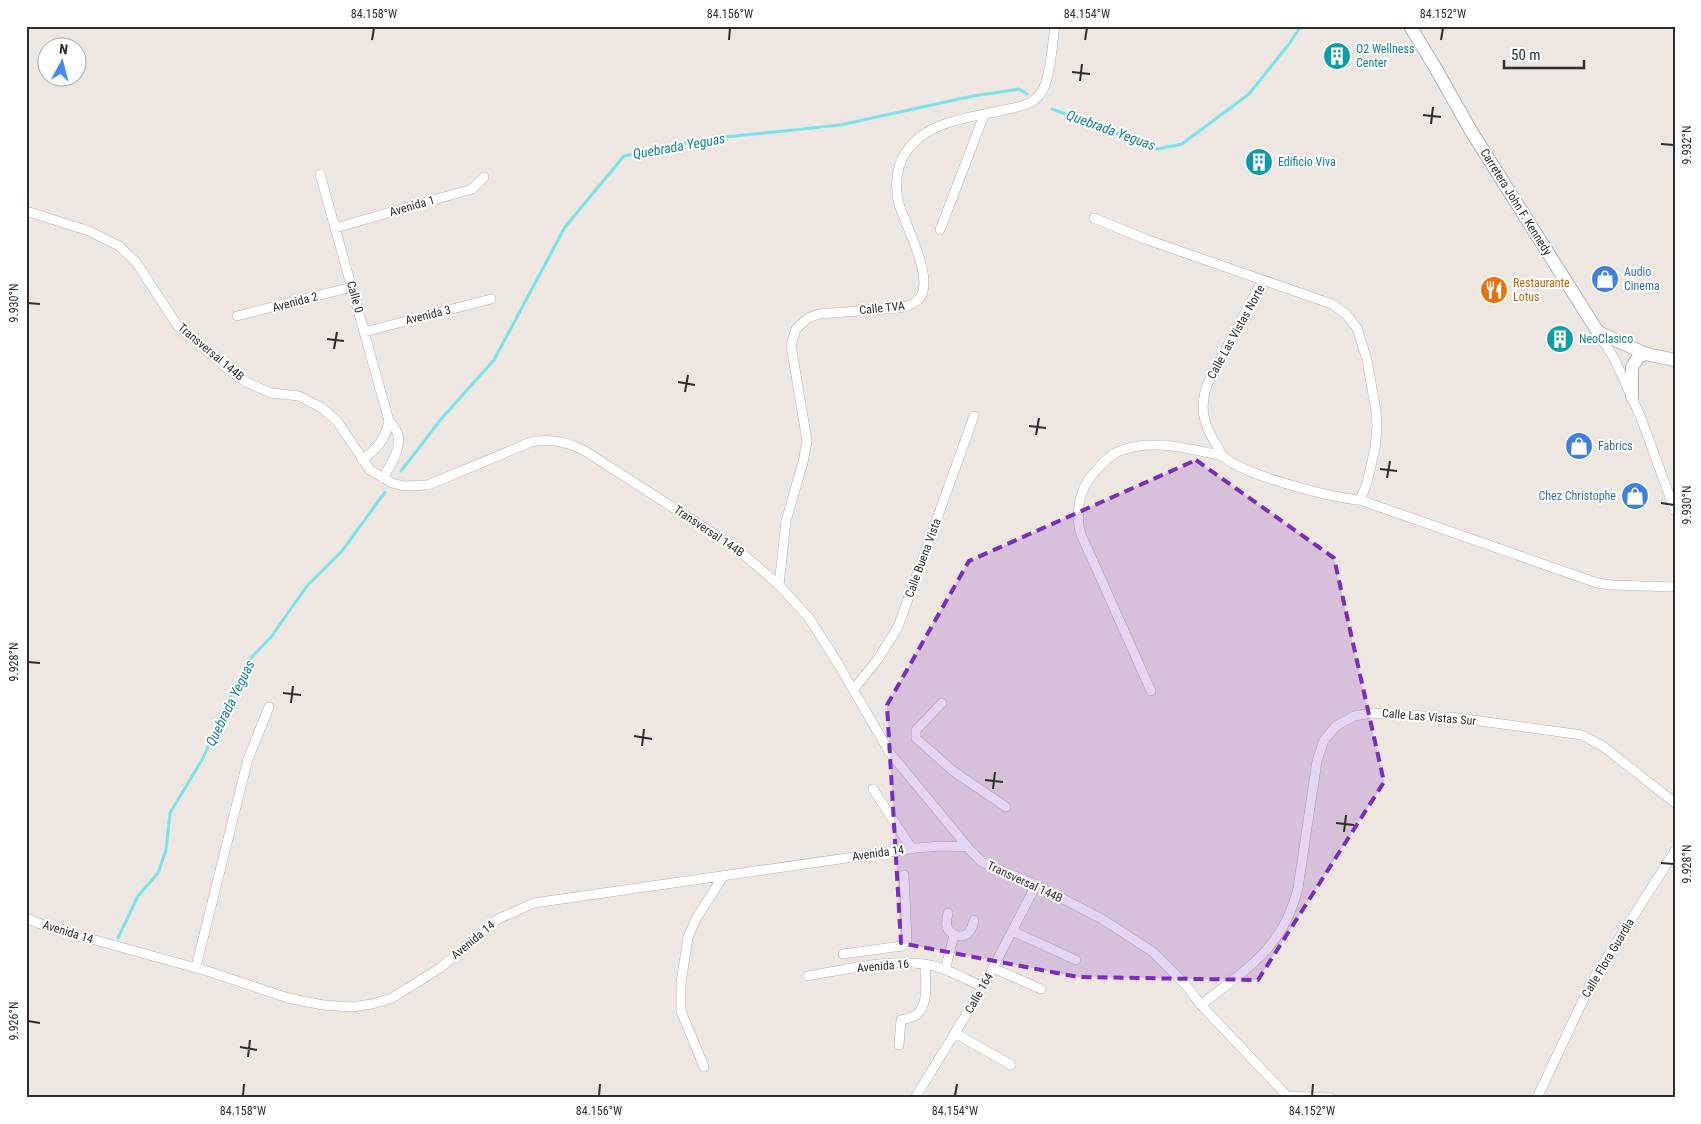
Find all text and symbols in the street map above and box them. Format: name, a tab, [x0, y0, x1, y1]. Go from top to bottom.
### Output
text: 84.158°W	[351, 7, 397, 21]
text: 84.156°W	[707, 7, 753, 21]
text: 84.154°W	[1064, 7, 1110, 21]
text: 84.152°W	[1420, 7, 1466, 21]
north arrow	[38, 38, 88, 88]
scale bar	[1504, 38, 1584, 70]
text: N	[58, 41, 69, 58]
building icon: O2 Wellness Center	[1322, 41, 1352, 71]
place label: O2 Wellness Center	[1356, 42, 1414, 70]
text: 50 m	[1511, 46, 1541, 64]
water label: Quebrada Yeguas	[1064, 106, 1158, 154]
text: 9.932°N	[1680, 126, 1694, 164]
water label: Quebrada Yeguas	[632, 130, 726, 162]
street label: Carretera John F. Kennedy	[1477, 146, 1555, 258]
building icon: Edificio Viva	[1244, 147, 1274, 177]
place label: Edificio Viva	[1278, 155, 1336, 169]
street label: Avenida 1	[388, 193, 436, 219]
shop icon: Audio Cinema	[1590, 264, 1620, 294]
place label: Audio Cinema	[1624, 265, 1660, 293]
restaurant icon: Restaurante Lotus	[1479, 275, 1509, 305]
place label: Restaurante Lotus	[1513, 276, 1570, 304]
street label: Calle 0	[344, 280, 366, 315]
street label: Calle Las Vistas Norte	[1204, 282, 1268, 381]
text: 9.930°N	[7, 284, 21, 322]
street label: Avenida 2	[271, 289, 319, 315]
street label: Calle TVA	[859, 299, 906, 317]
street label: Avenida 3	[404, 303, 452, 327]
street label: Transversal 144B	[175, 320, 247, 384]
building icon: NeoClasico	[1545, 324, 1575, 354]
place label: NeoClasico	[1579, 332, 1633, 346]
shop icon: Fabrics	[1564, 431, 1594, 461]
place label: Fabrics	[1598, 439, 1633, 453]
shop icon: Chez Christophe	[1620, 481, 1650, 511]
text: 9.930°N	[1680, 486, 1694, 524]
place label: Chez Christophe	[1538, 489, 1616, 503]
street label: Transversal 144B	[671, 502, 747, 560]
street label: Calle Buena Vista	[902, 516, 944, 599]
text: 9.928°N	[7, 643, 21, 681]
water label: Quebrada Yeguas	[202, 657, 258, 749]
street label: Calle Las Vistas Sur	[1381, 706, 1477, 728]
street label: Avenida 14	[851, 842, 905, 864]
text: 9.928°N	[1680, 845, 1694, 883]
street label: Transversal 144B	[985, 858, 1065, 906]
street label: Calle Flora Guardia	[1579, 916, 1637, 1000]
street label: Avenida 14	[41, 918, 95, 946]
street label: Avenida 14	[449, 918, 498, 962]
street label: Avenida 16	[856, 957, 910, 975]
street label: Calle 164	[962, 970, 996, 1016]
text: 9.926°N	[7, 1002, 21, 1040]
text: 84.158°W	[220, 1104, 266, 1118]
text: 84.156°W	[576, 1104, 622, 1118]
text: 84.154°W	[932, 1104, 978, 1118]
text: 84.152°W	[1289, 1104, 1335, 1118]

